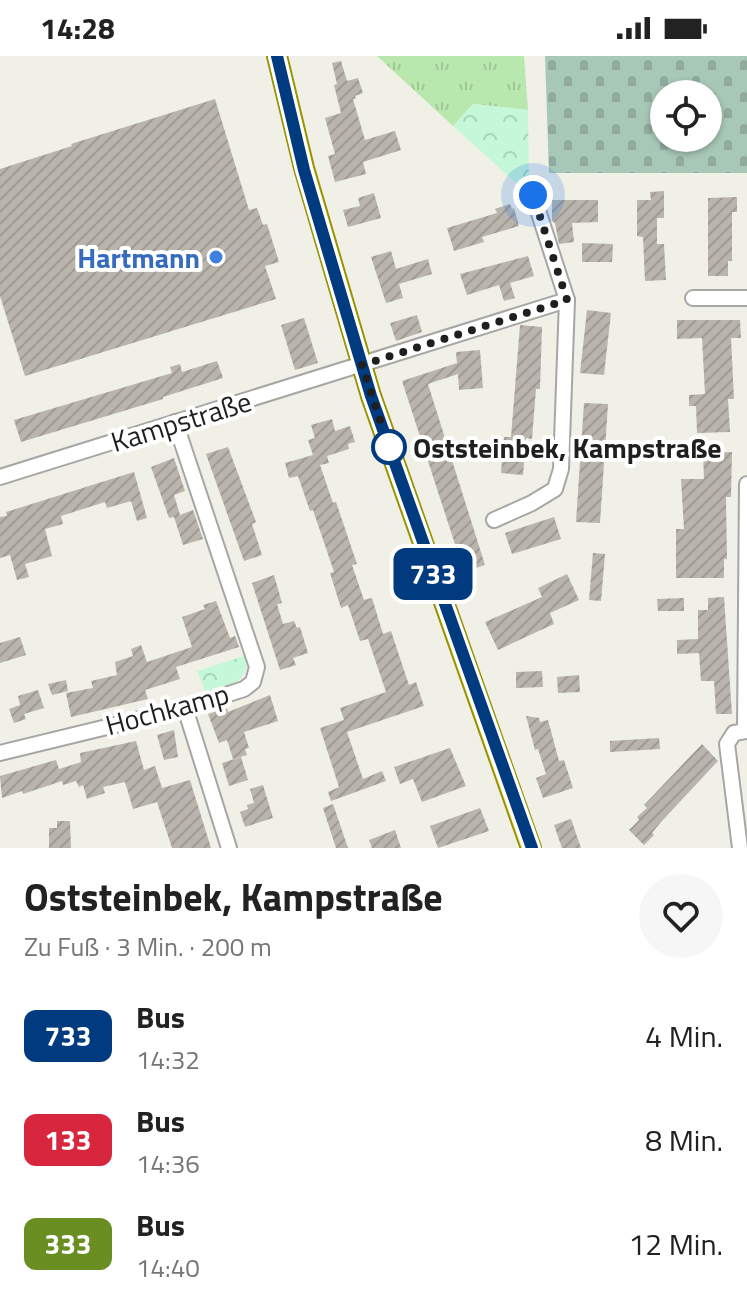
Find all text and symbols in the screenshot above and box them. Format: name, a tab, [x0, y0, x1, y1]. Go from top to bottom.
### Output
text: 14:28	[40, 5, 115, 51]
map controls	[650, 80, 722, 152]
button: locate	[650, 80, 722, 152]
your location	[513, 175, 553, 215]
place label: Hartmann	[77, 236, 200, 279]
marker: Hartmann	[207, 248, 225, 266]
street label: Kampstraße	[105, 379, 257, 463]
place label: Oststeinbek, Kampstraße	[413, 426, 722, 469]
marker: Oststeinbek, Kampstraße	[372, 430, 406, 464]
line badge: 733	[387, 548, 479, 600]
text: 733	[409, 552, 457, 595]
street label: Hochkamp	[100, 672, 234, 746]
text: Oststeinbek, Kampstraße	[24, 868, 443, 926]
button: heart	[639, 874, 723, 958]
text: Zu Fuß · 3 Min. · 200 m	[24, 927, 272, 966]
text: Bus	[136, 994, 185, 1040]
text: 4 Min.	[645, 1013, 723, 1059]
text: 733	[44, 1014, 92, 1057]
text: 14:32	[136, 1040, 200, 1079]
text: Bus	[136, 1098, 185, 1144]
text: 8 Min.	[645, 1117, 723, 1163]
text: 133	[44, 1118, 92, 1161]
text: 14:36	[136, 1144, 200, 1183]
text: Bus	[136, 1202, 185, 1248]
text: 12 Min.	[628, 1221, 723, 1267]
text: 333	[44, 1222, 92, 1265]
text: 14:40	[136, 1248, 200, 1287]

